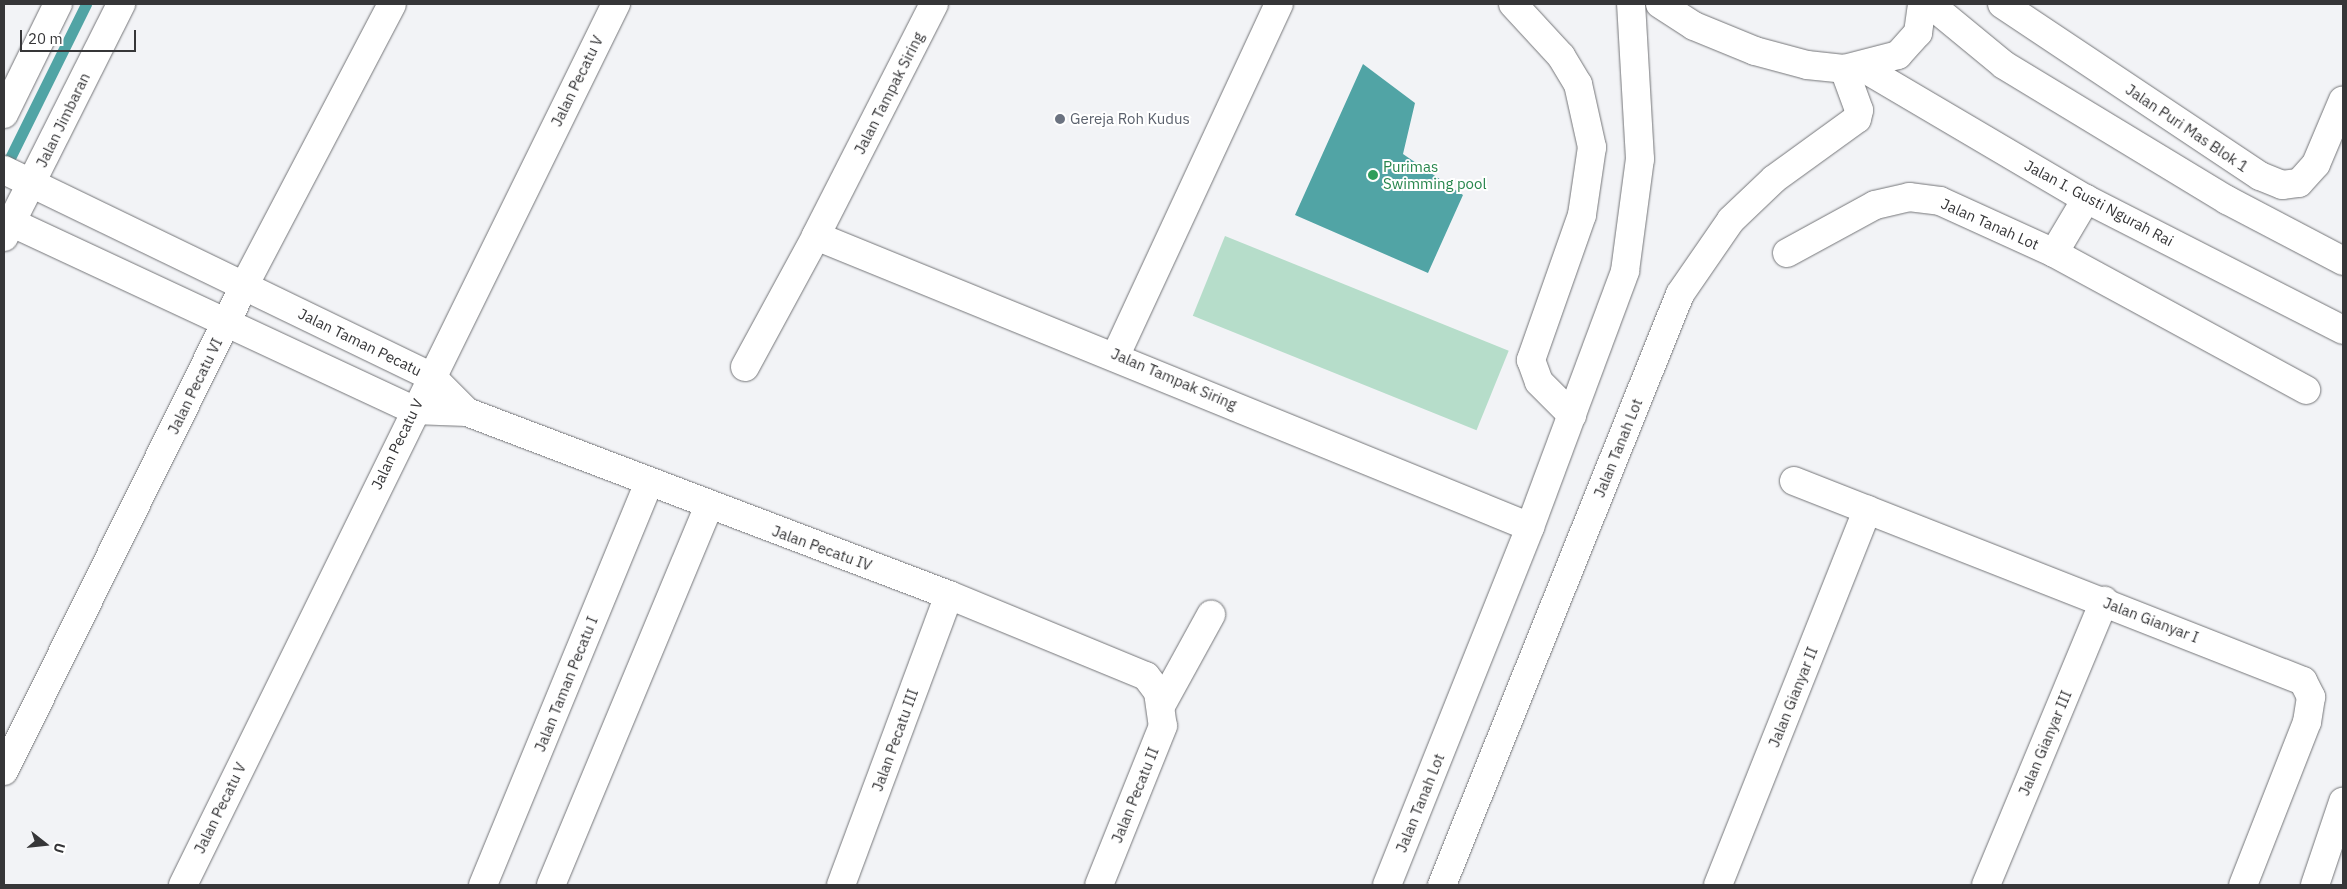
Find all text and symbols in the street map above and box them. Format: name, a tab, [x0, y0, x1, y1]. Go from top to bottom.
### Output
scale bar	[22, 20, 139, 52]
text: 20 m	[28, 29, 63, 48]
street label: Jalan Tampak Siring	[850, 29, 928, 157]
street label: Jalan Pecatu V	[547, 33, 607, 129]
street label: Jalan Jimbaran	[32, 70, 94, 170]
street label: Jalan Puri Mas Blok 1	[2122, 80, 2252, 176]
place label: Gereja Roh Kudus	[1070, 110, 1190, 128]
marker: Gereja Roh Kudus	[1054, 113, 1066, 125]
street label: Jalan I. Gusti Ngurah Rai	[2022, 156, 2176, 250]
place label: Purimas Swimming pool	[1383, 157, 1486, 192]
marker: Purimas Swimming pool	[1367, 169, 1379, 181]
street label: Jalan Tanah Lot	[1938, 194, 2042, 254]
street label: Jalan Taman Pecatu	[295, 304, 425, 380]
street label: Jalan Pecatu VI	[164, 335, 226, 437]
street label: Jalan Tampak Siring	[1108, 344, 1240, 414]
street label: Jalan Pecatu V	[367, 396, 427, 492]
street label: Jalan Tanah Lot	[1590, 396, 1646, 500]
street label: Jalan Pecatu IV	[770, 522, 874, 574]
street label: Jalan Gianyar I	[2101, 594, 2201, 646]
street label: Jalan Taman Pecatu I	[531, 614, 601, 754]
street label: Jalan Gianyar II	[1765, 644, 1821, 750]
street label: Jalan Pecatu III	[868, 686, 922, 794]
street label: Jalan Gianyar III	[2015, 688, 2075, 798]
street label: Jalan Pecatu II	[1108, 744, 1162, 846]
street label: Jalan Tanah Lot	[1392, 751, 1448, 855]
street label: Jalan Pecatu V	[190, 760, 250, 856]
north arrow	[20, 819, 70, 869]
text: U	[49, 841, 69, 855]

